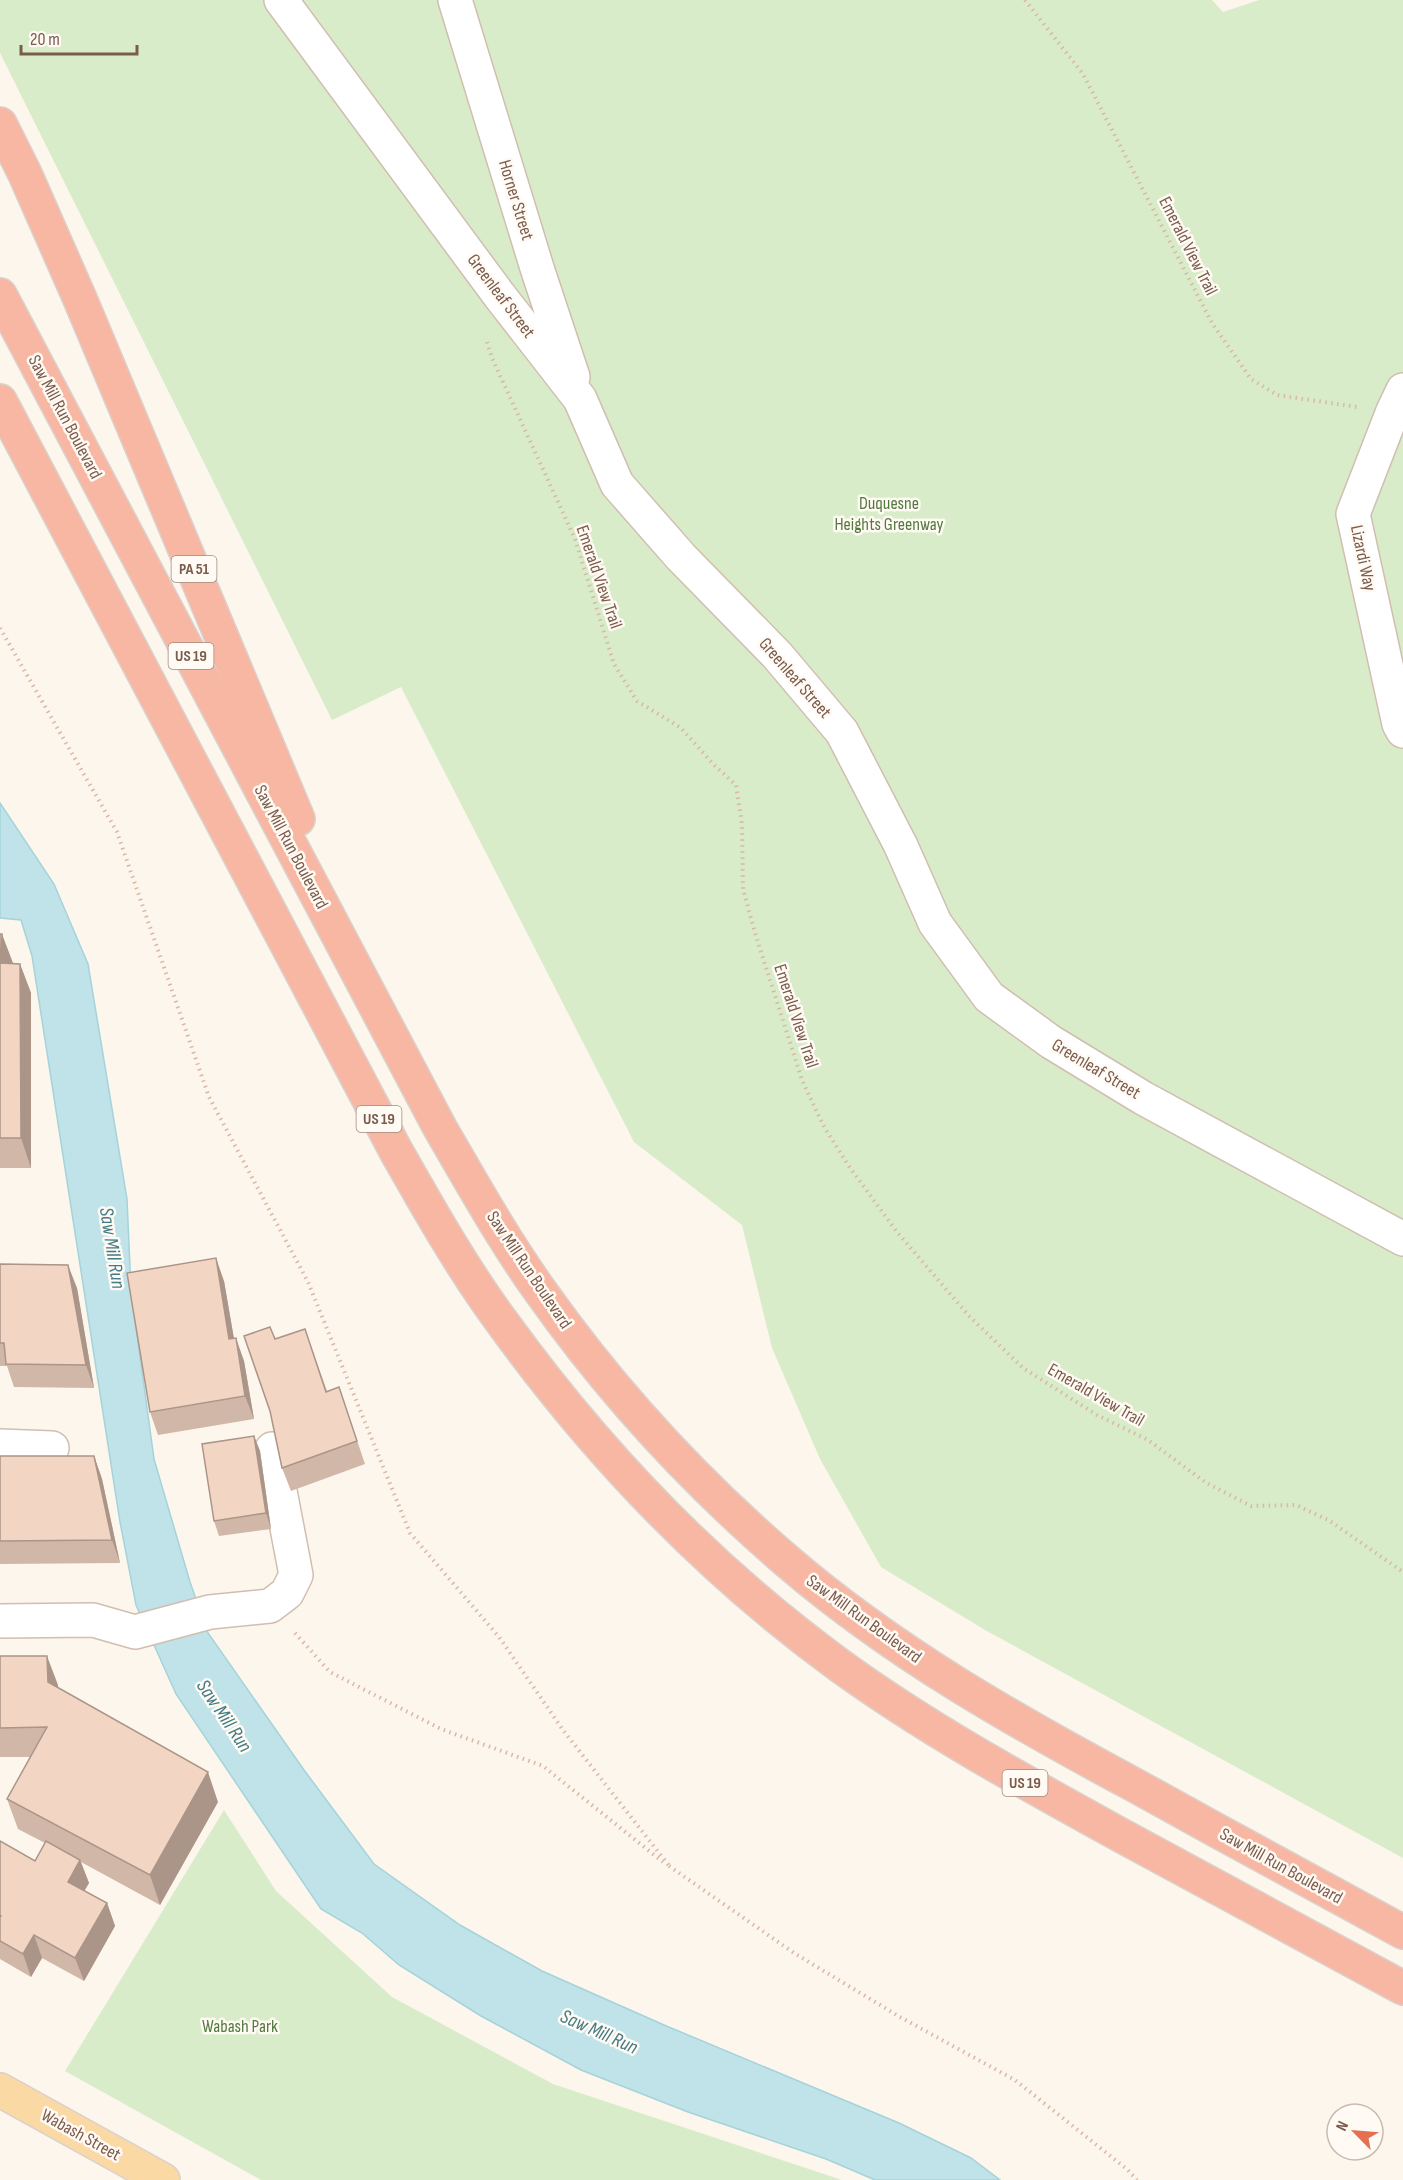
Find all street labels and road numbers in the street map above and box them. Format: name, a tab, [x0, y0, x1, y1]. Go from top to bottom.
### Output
street label: Horner Street	[494, 157, 538, 243]
street label: Emerald View Trail	[1154, 193, 1222, 299]
street label: Greenleaf Street	[463, 250, 540, 343]
street label: Saw Mill Run Boulevard	[24, 352, 106, 482]
street label: Emerald View Trail	[572, 523, 626, 631]
street label: Lizardi Way	[1346, 523, 1380, 593]
road number: PA 51	[172, 556, 216, 582]
street label: Greenleaf Street	[754, 634, 836, 723]
road number: US 19	[168, 643, 213, 669]
street label: Saw Mill Run Boulevard	[250, 782, 332, 912]
street label: Emerald View Trail	[769, 961, 823, 1071]
street label: Greenleaf Street	[1048, 1034, 1145, 1104]
road number: US 19	[356, 1106, 401, 1132]
street label: Saw Mill Run Boulevard	[482, 1207, 576, 1333]
street label: Emerald View Trail	[1044, 1359, 1148, 1431]
street label: Saw Mill Run Boulevard	[802, 1570, 926, 1668]
road number: US 19	[1002, 1770, 1048, 1796]
street label: Saw Mill Run Boulevard	[1216, 1824, 1346, 1908]
street label: Wabash Street	[38, 2105, 125, 2166]

